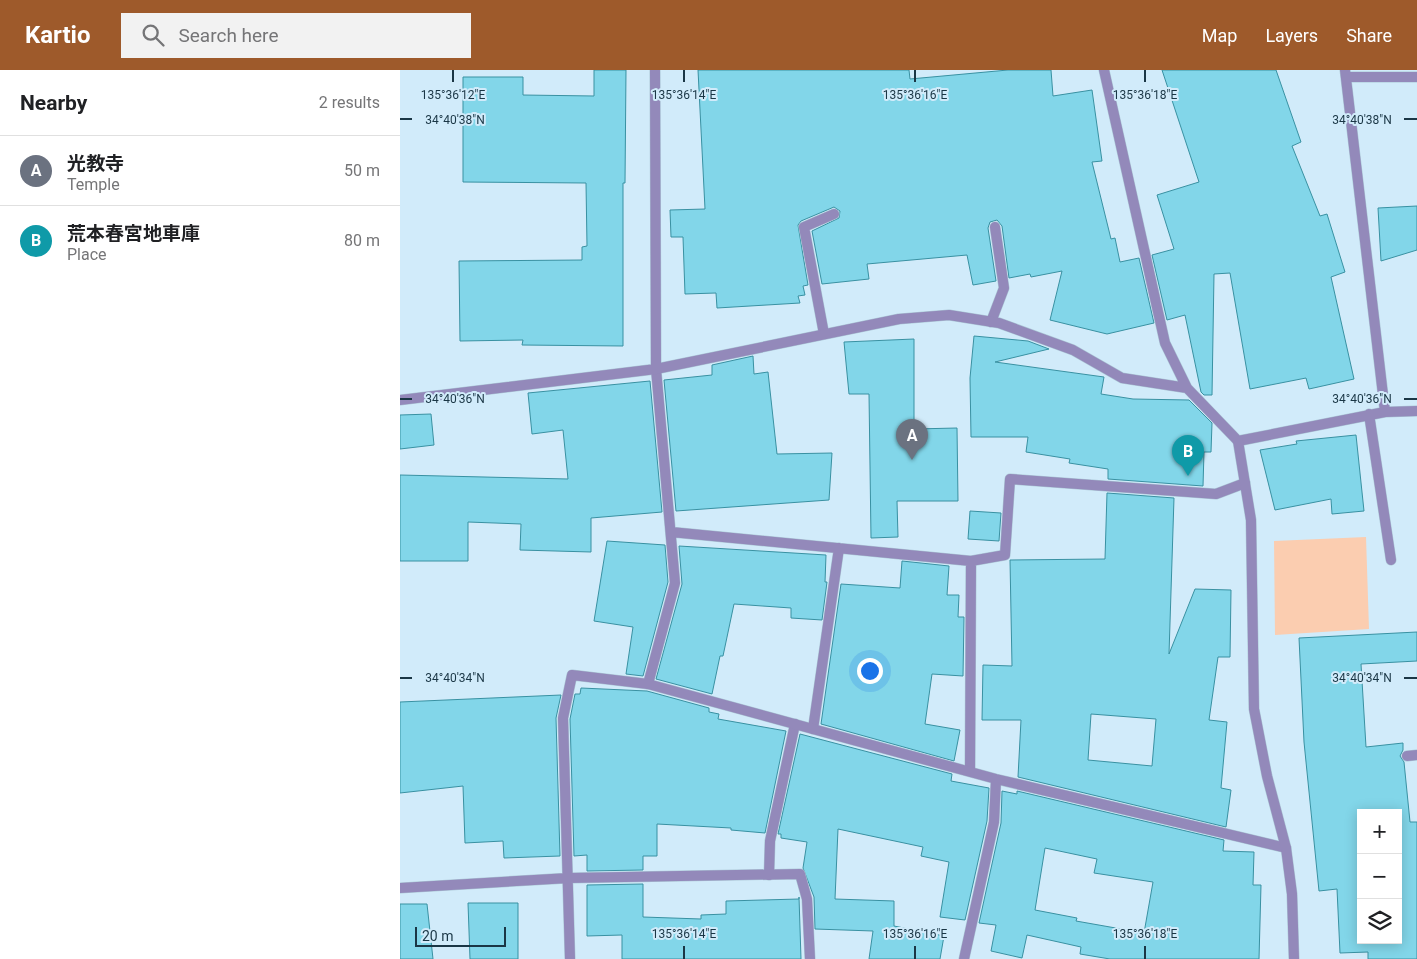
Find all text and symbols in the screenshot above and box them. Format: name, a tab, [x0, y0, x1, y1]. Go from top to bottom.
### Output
search box	[121, 13, 471, 58]
text: Kartio	[25, 21, 91, 49]
icon: search	[139, 21, 167, 49]
text: Search here	[179, 24, 278, 47]
text: Map	[1202, 25, 1237, 46]
text: Layers	[1265, 25, 1318, 46]
text: Share	[1346, 25, 1392, 46]
text: 135°36'12"E	[421, 88, 485, 102]
text: 135°36'14"E	[652, 88, 716, 102]
text: 135°36'16"E	[883, 88, 947, 102]
text: 135°36'18"E	[1113, 88, 1177, 102]
text: Nearby	[20, 91, 87, 115]
text: 2 results	[319, 93, 380, 112]
text: 34°40'38"N	[425, 113, 485, 127]
text: 34°40'38"N	[1332, 113, 1392, 127]
text: 光教寺	[67, 152, 124, 175]
text: A	[31, 161, 41, 180]
text: 50 m	[344, 161, 380, 180]
text: Temple	[67, 175, 120, 194]
text: 荒本春宮地車庫	[67, 222, 200, 245]
text: B	[31, 231, 41, 250]
text: 80 m	[344, 231, 380, 250]
text: Place	[67, 245, 107, 264]
text: 34°40'36"N	[425, 392, 485, 406]
text: 34°40'36"N	[1332, 392, 1392, 406]
pin: A	[896, 419, 928, 460]
pin: B	[1172, 435, 1204, 476]
your location	[857, 658, 883, 684]
text: 34°40'34"N	[425, 671, 485, 685]
text: 34°40'34"N	[1332, 671, 1392, 685]
map controls	[1357, 809, 1402, 944]
button: +	[1357, 809, 1402, 854]
button: −	[1357, 854, 1402, 899]
button: layers	[1357, 899, 1402, 944]
scale bar	[415, 924, 506, 947]
text: 135°36'14"E	[652, 927, 716, 941]
text: 135°36'16"E	[883, 927, 947, 941]
text: 135°36'18"E	[1113, 927, 1177, 941]
text: 20 m	[422, 928, 454, 944]

